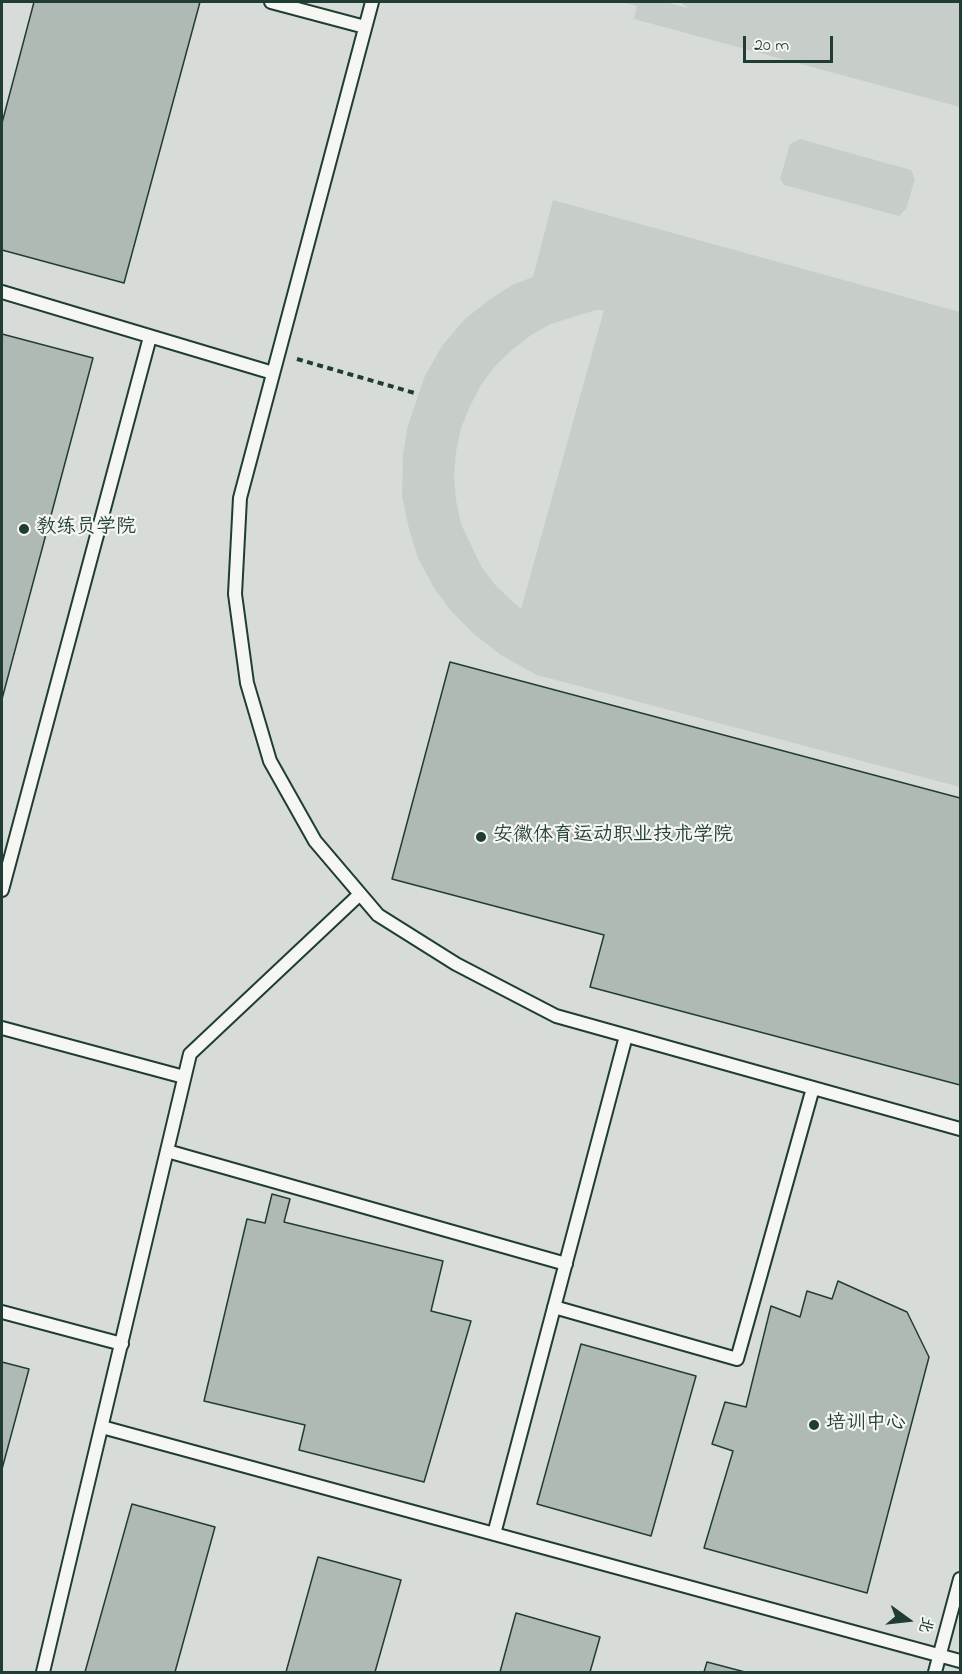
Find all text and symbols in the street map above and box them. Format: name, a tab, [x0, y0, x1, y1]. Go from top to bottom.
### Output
scale bar	[746, 24, 836, 62]
text: 20 m	[754, 33, 789, 59]
place label: 教练员学院	[36, 517, 136, 541]
marker: 教练员学院	[17, 522, 31, 536]
place label: 安徽体育运动职业技术学院	[493, 825, 733, 849]
marker: 安徽体育运动职业技术学院	[474, 830, 488, 844]
place label: 培训中心	[826, 1413, 906, 1437]
marker: 培训中心	[807, 1418, 821, 1432]
north arrow	[878, 1590, 938, 1650]
text: 北	[912, 1614, 939, 1635]

